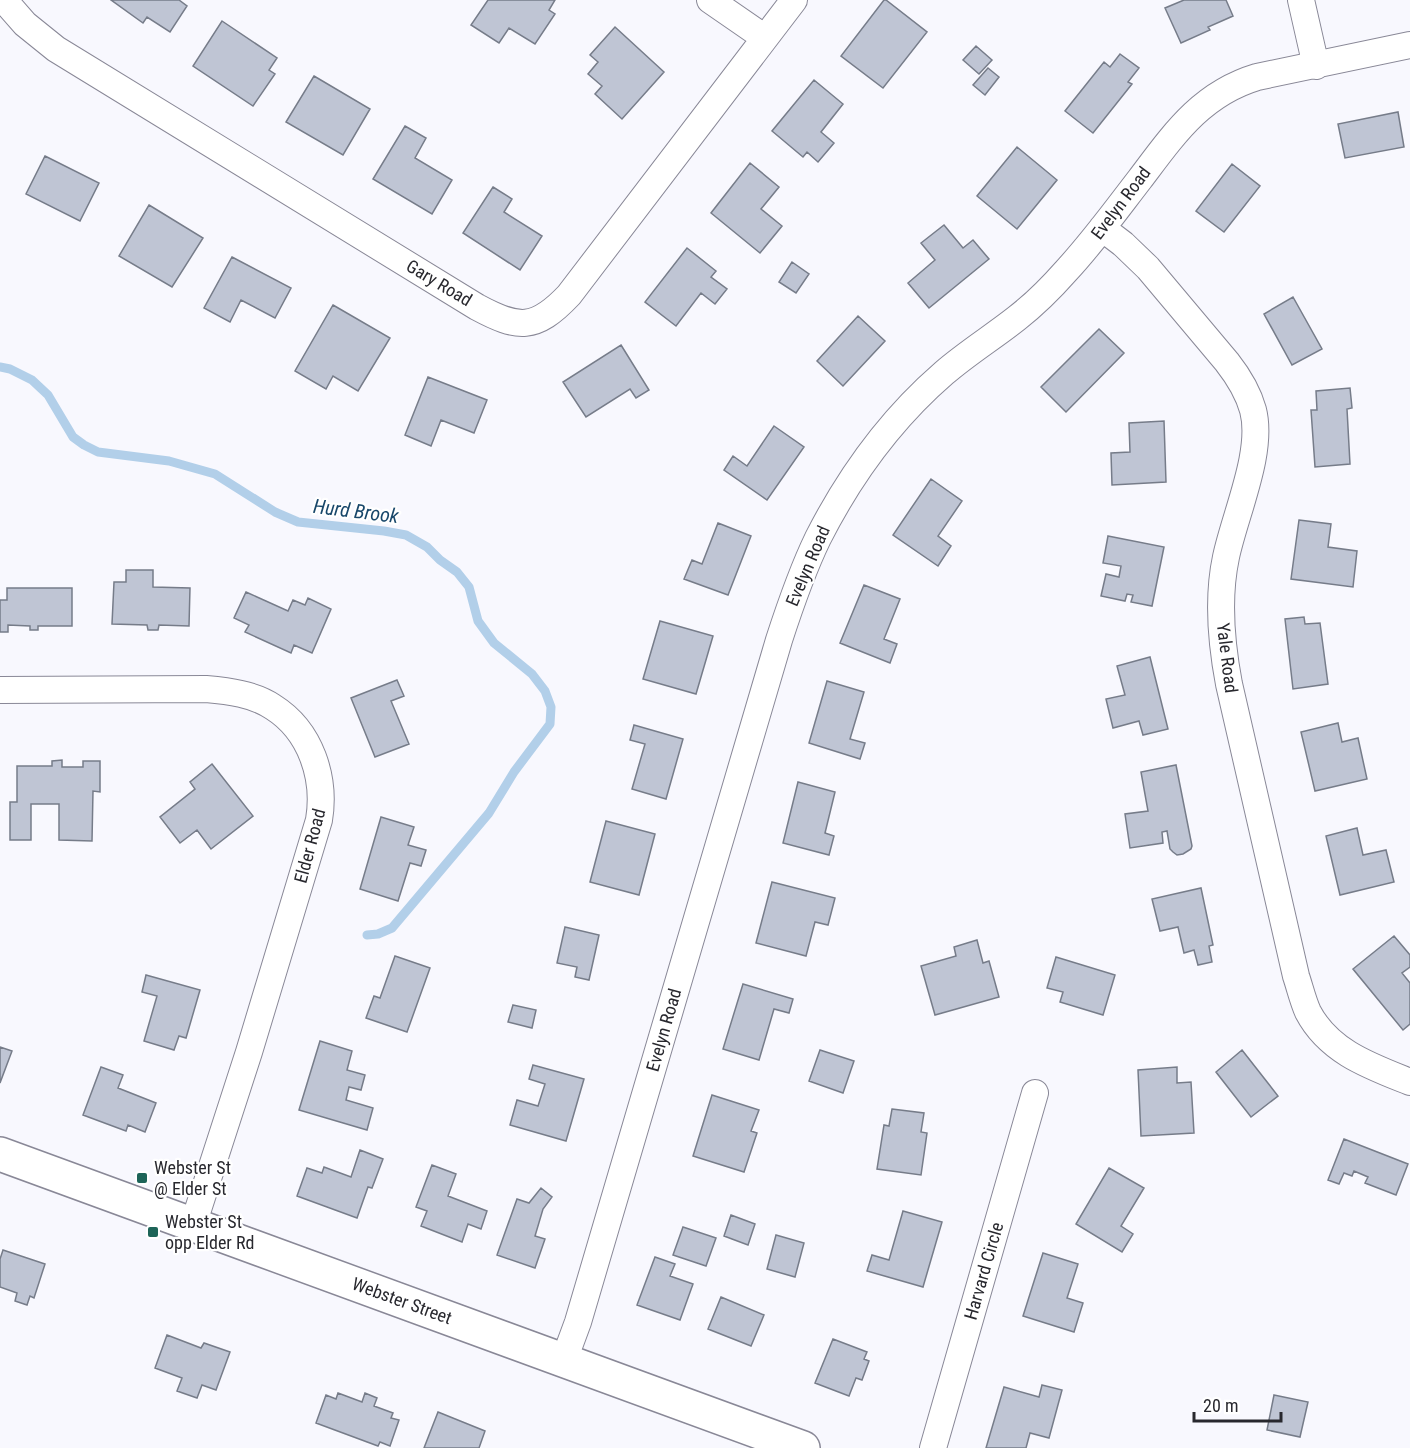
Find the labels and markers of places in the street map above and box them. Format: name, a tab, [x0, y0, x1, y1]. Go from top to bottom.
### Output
place label: Webster St @ Elder St	[154, 1157, 231, 1199]
marker: Webster St @ Elder St	[135, 1171, 149, 1185]
place label: Webster St opp Elder Rd	[165, 1211, 254, 1253]
marker: Webster St opp Elder Rd	[146, 1225, 160, 1239]

